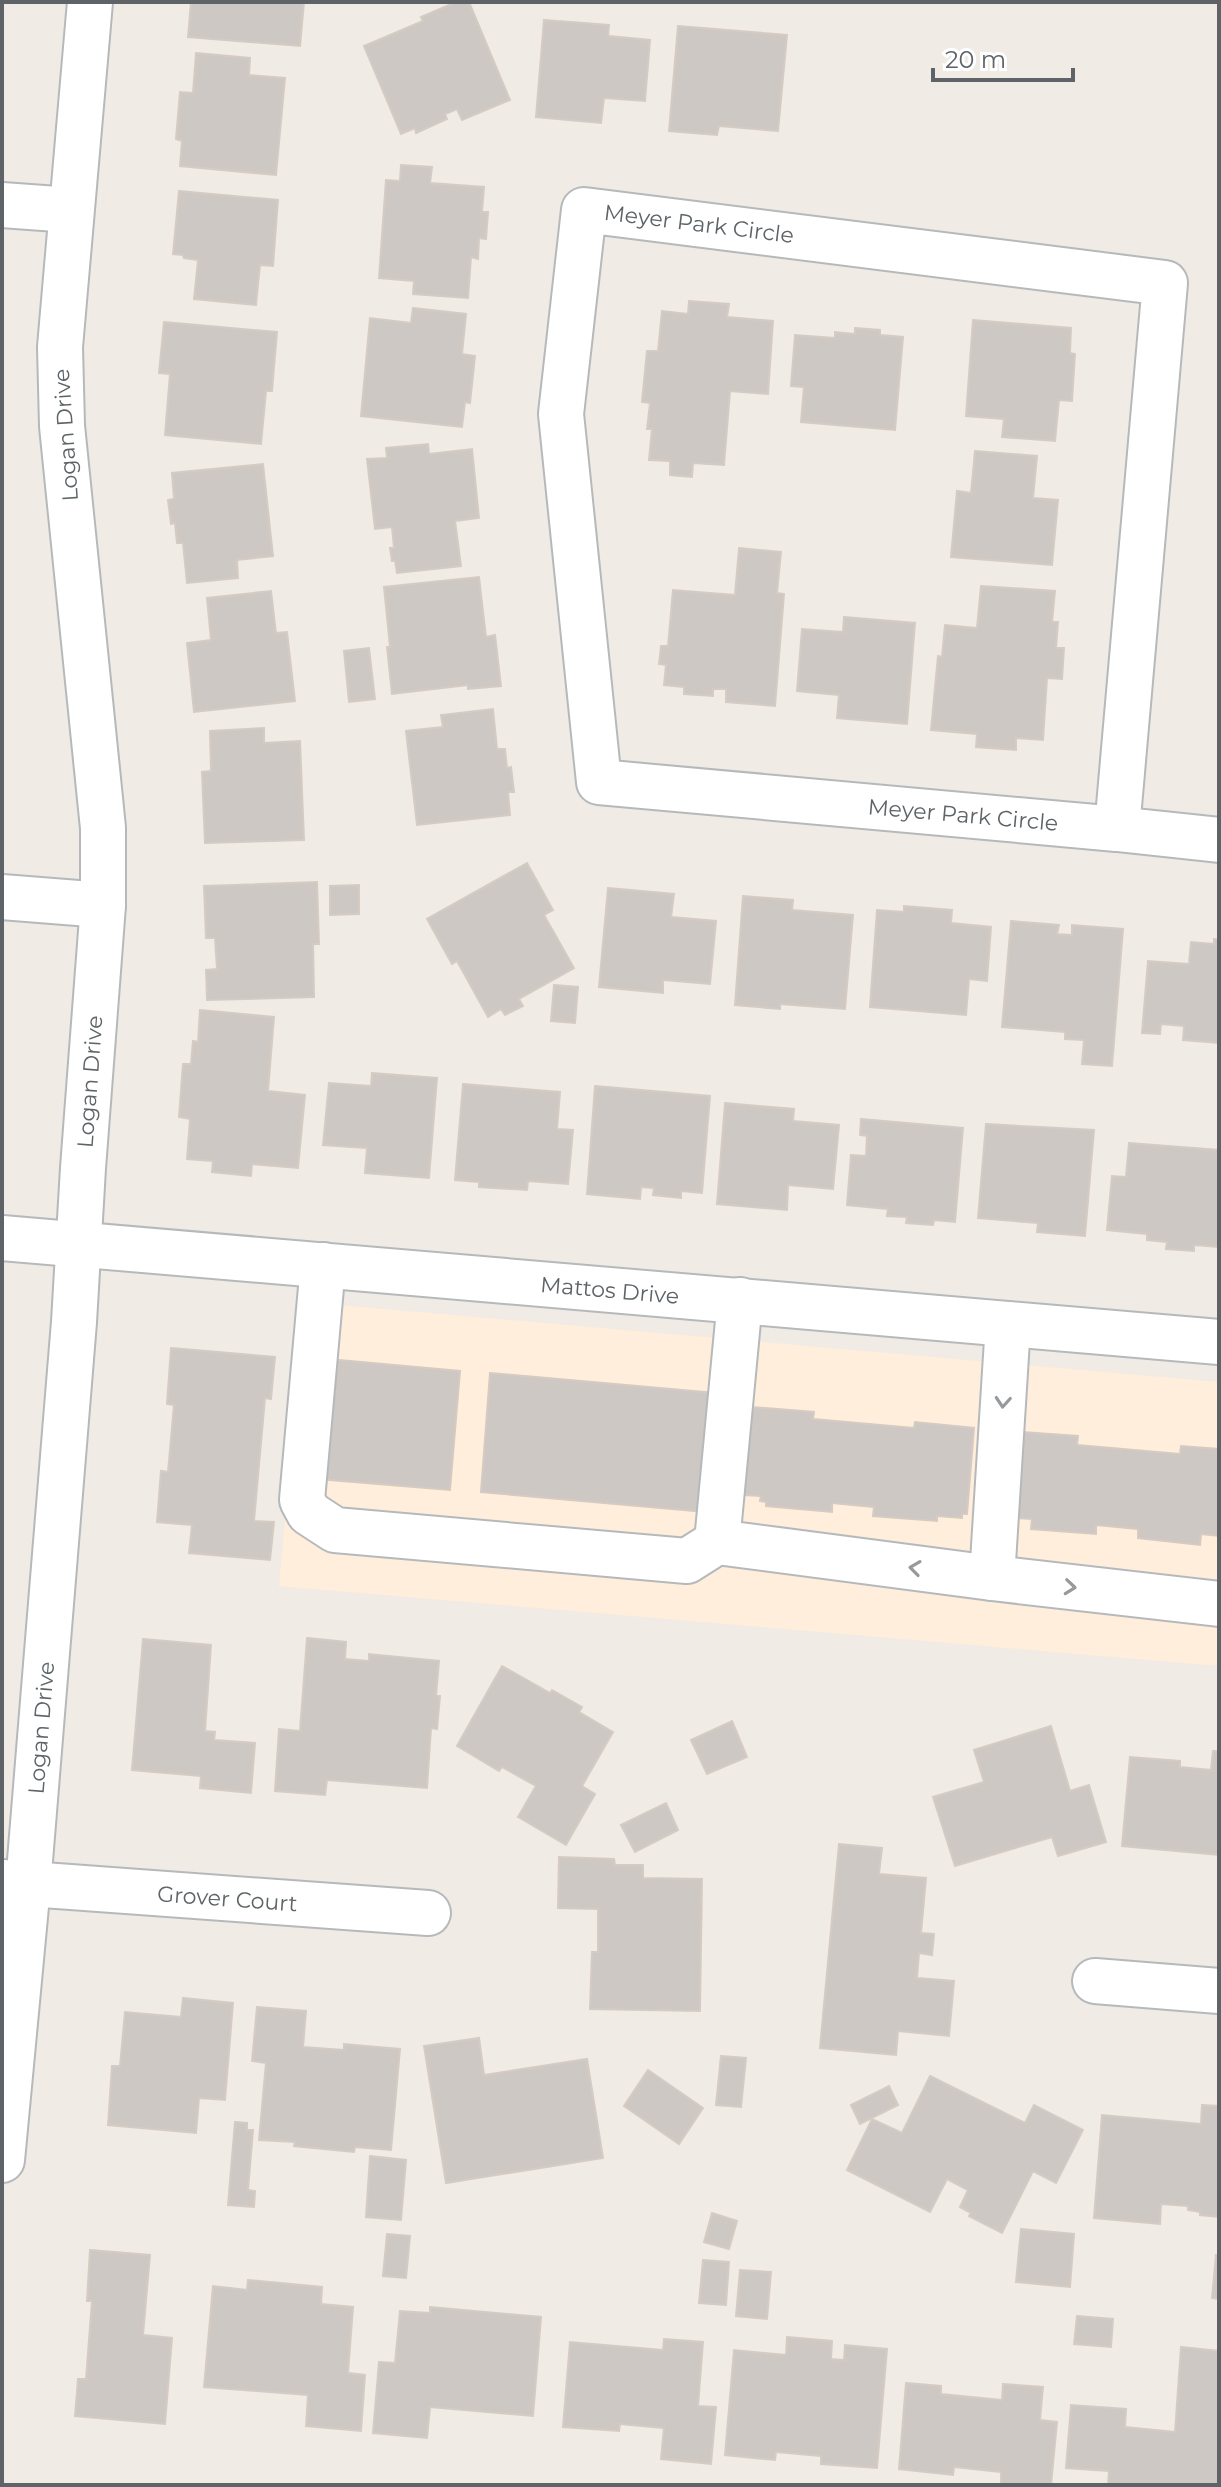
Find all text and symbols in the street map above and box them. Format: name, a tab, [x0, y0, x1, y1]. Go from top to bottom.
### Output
scale bar	[933, 32, 1073, 82]
text: 20 m	[945, 45, 1006, 74]
street label: Meyer Park Circle	[603, 199, 795, 249]
street label: Logan Drive	[48, 368, 84, 502]
street label: Meyer Park Circle	[867, 793, 1059, 837]
street label: Logan Drive	[71, 1014, 108, 1149]
street label: Mattos Drive	[539, 1271, 680, 1309]
one-way arrow	[995, 1396, 1012, 1409]
one-way arrow	[908, 1560, 922, 1577]
one-way arrow	[1064, 1579, 1077, 1596]
street label: Logan Drive	[22, 1660, 60, 1795]
street label: Grover Court	[156, 1880, 298, 1917]

